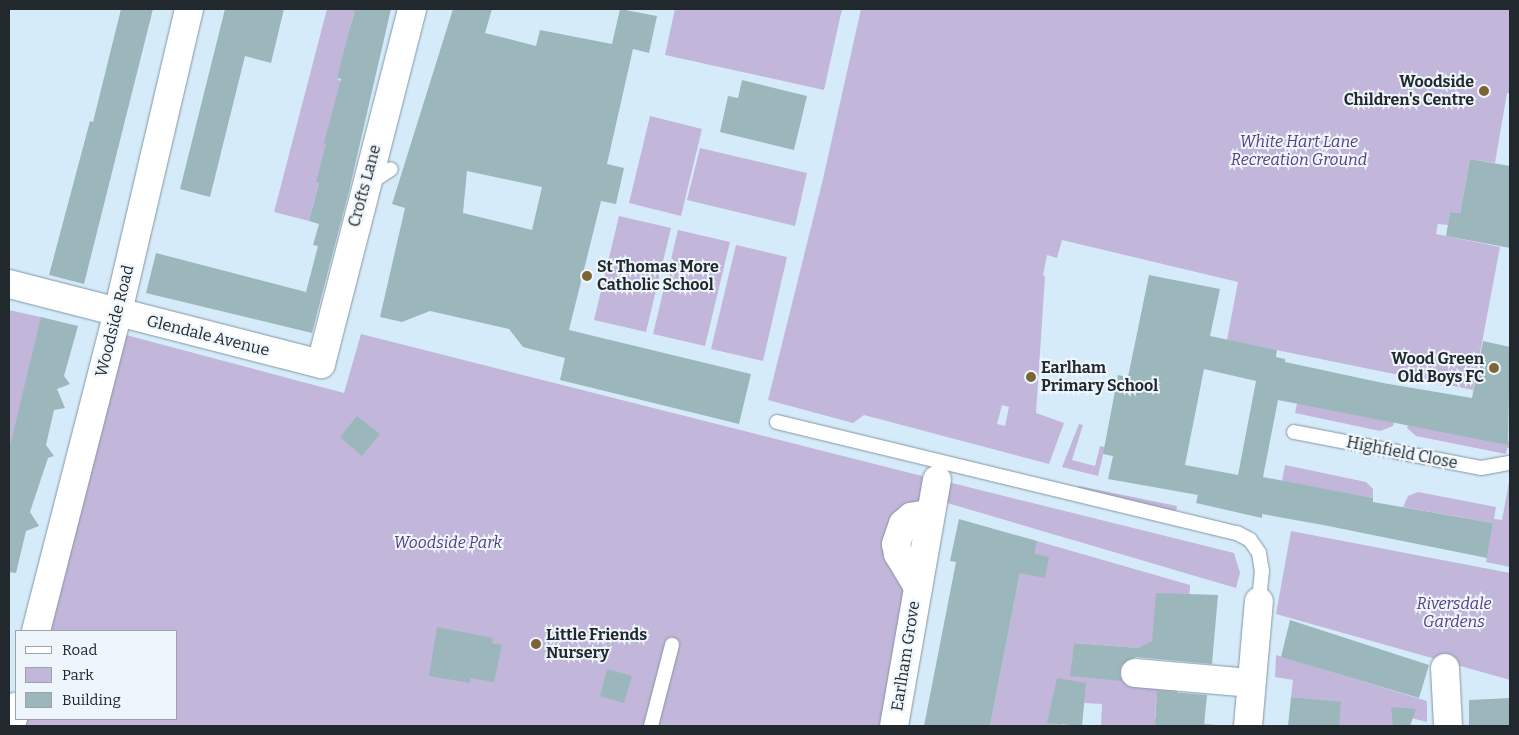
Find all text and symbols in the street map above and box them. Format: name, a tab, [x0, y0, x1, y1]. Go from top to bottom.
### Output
place label: Woodside Children's Centre	[1344, 72, 1474, 110]
marker: Woodside Children's Centre	[1478, 85, 1490, 97]
park label: White Hart Lane Recreation Ground	[1231, 132, 1367, 170]
street label: Crofts Lane	[345, 143, 385, 229]
place label: St Thomas More Catholic School	[597, 257, 719, 295]
street label: Woodside Road	[92, 263, 138, 379]
marker: St Thomas More Catholic School	[581, 270, 593, 282]
street label: Glendale Avenue	[145, 311, 271, 361]
place label: Wood Green Old Boys FC	[1391, 349, 1484, 387]
place label: Earlham Primary School	[1041, 358, 1158, 396]
marker: Wood Green Old Boys FC	[1488, 362, 1500, 374]
marker: Earlham Primary School	[1025, 371, 1037, 383]
street label: Highfield Close	[1345, 433, 1459, 473]
park label: Woodside Park	[394, 533, 502, 553]
park label: Riversdale Gardens	[1416, 594, 1492, 632]
street label: Earlham Grove	[888, 600, 924, 712]
place label: Little Friends Nursery	[546, 625, 647, 663]
legend	[15, 630, 178, 720]
marker: Little Friends Nursery	[530, 638, 542, 650]
text: Road	[62, 641, 97, 659]
text: Park	[62, 666, 94, 684]
text: Building	[62, 691, 121, 709]

